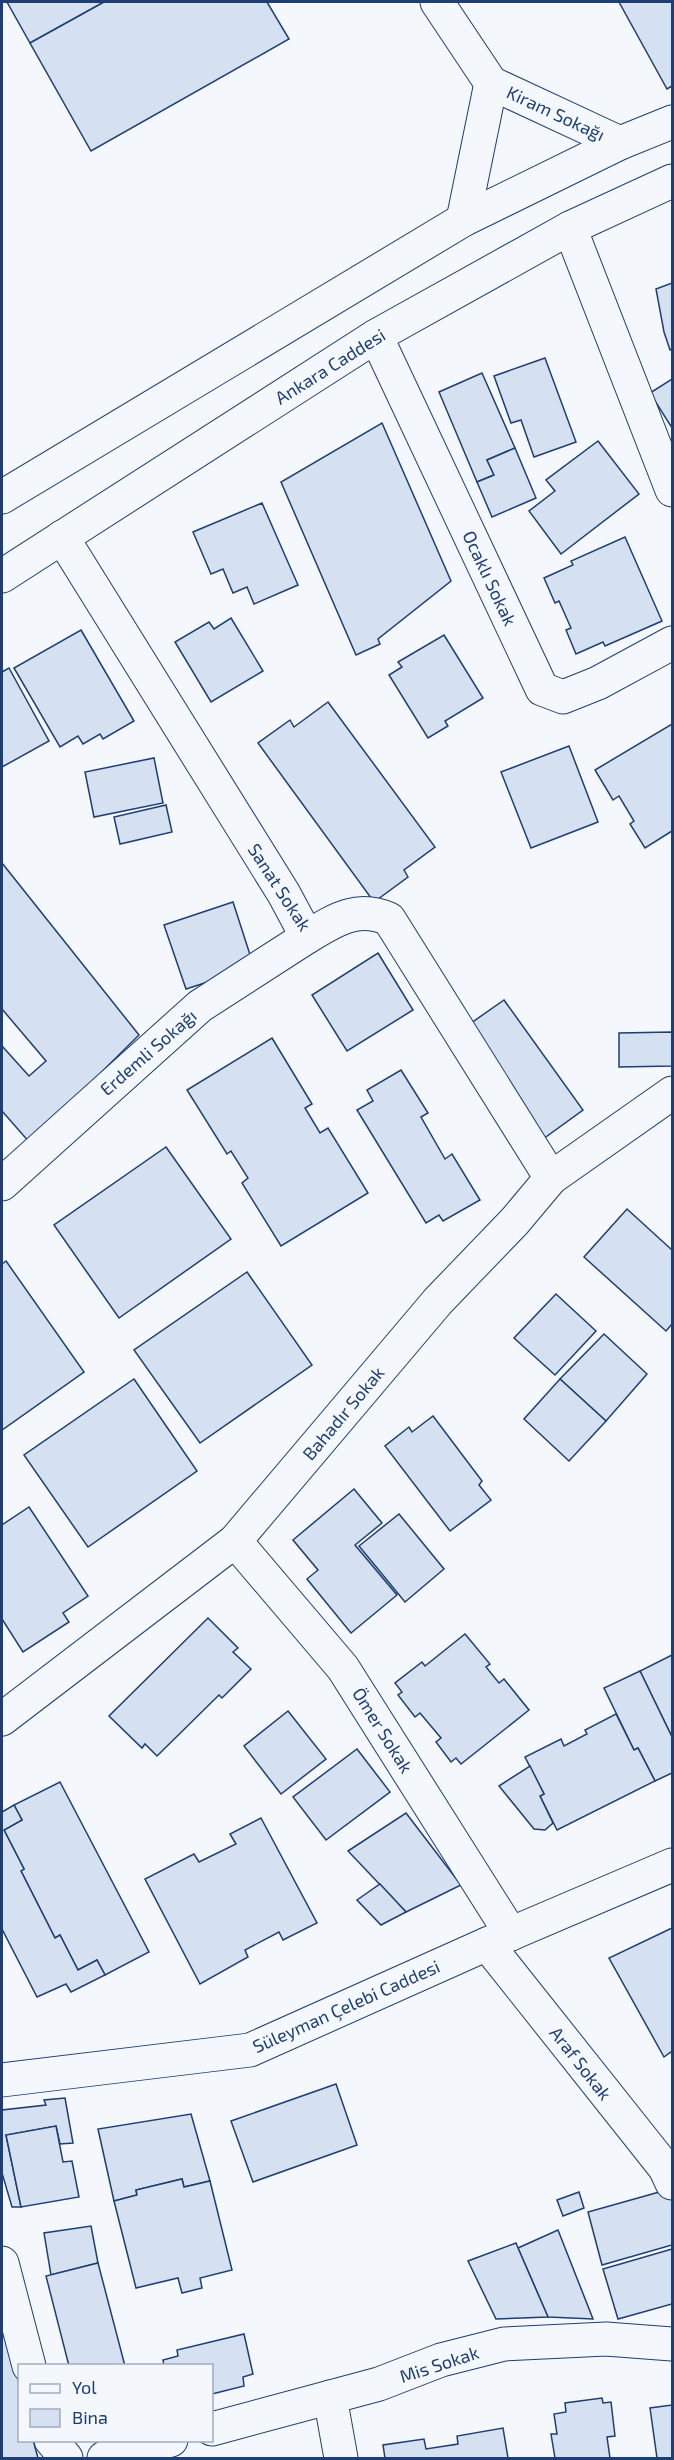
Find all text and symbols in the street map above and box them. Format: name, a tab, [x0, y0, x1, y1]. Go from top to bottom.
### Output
street label: Kiram Sokağı	[503, 81, 609, 145]
street label: Ankara Caddesi	[271, 323, 389, 409]
street label: Ocaklı Sokak	[458, 527, 522, 629]
street label: Sanat Sokak	[244, 839, 316, 935]
street label: Erdemli Sokağı	[95, 1004, 201, 1100]
street label: Bahadır Sokak	[297, 1362, 389, 1464]
street label: Ömer Sokak	[348, 1683, 418, 1777]
street label: Süleyman Çelebi Caddesi	[249, 1955, 443, 2058]
street label: Araf Sokak	[545, 2022, 617, 2104]
street label: Mis Sokak	[397, 2341, 481, 2387]
legend	[18, 2364, 213, 2442]
text: Yol	[72, 2376, 97, 2398]
text: Bina	[72, 2406, 108, 2428]

